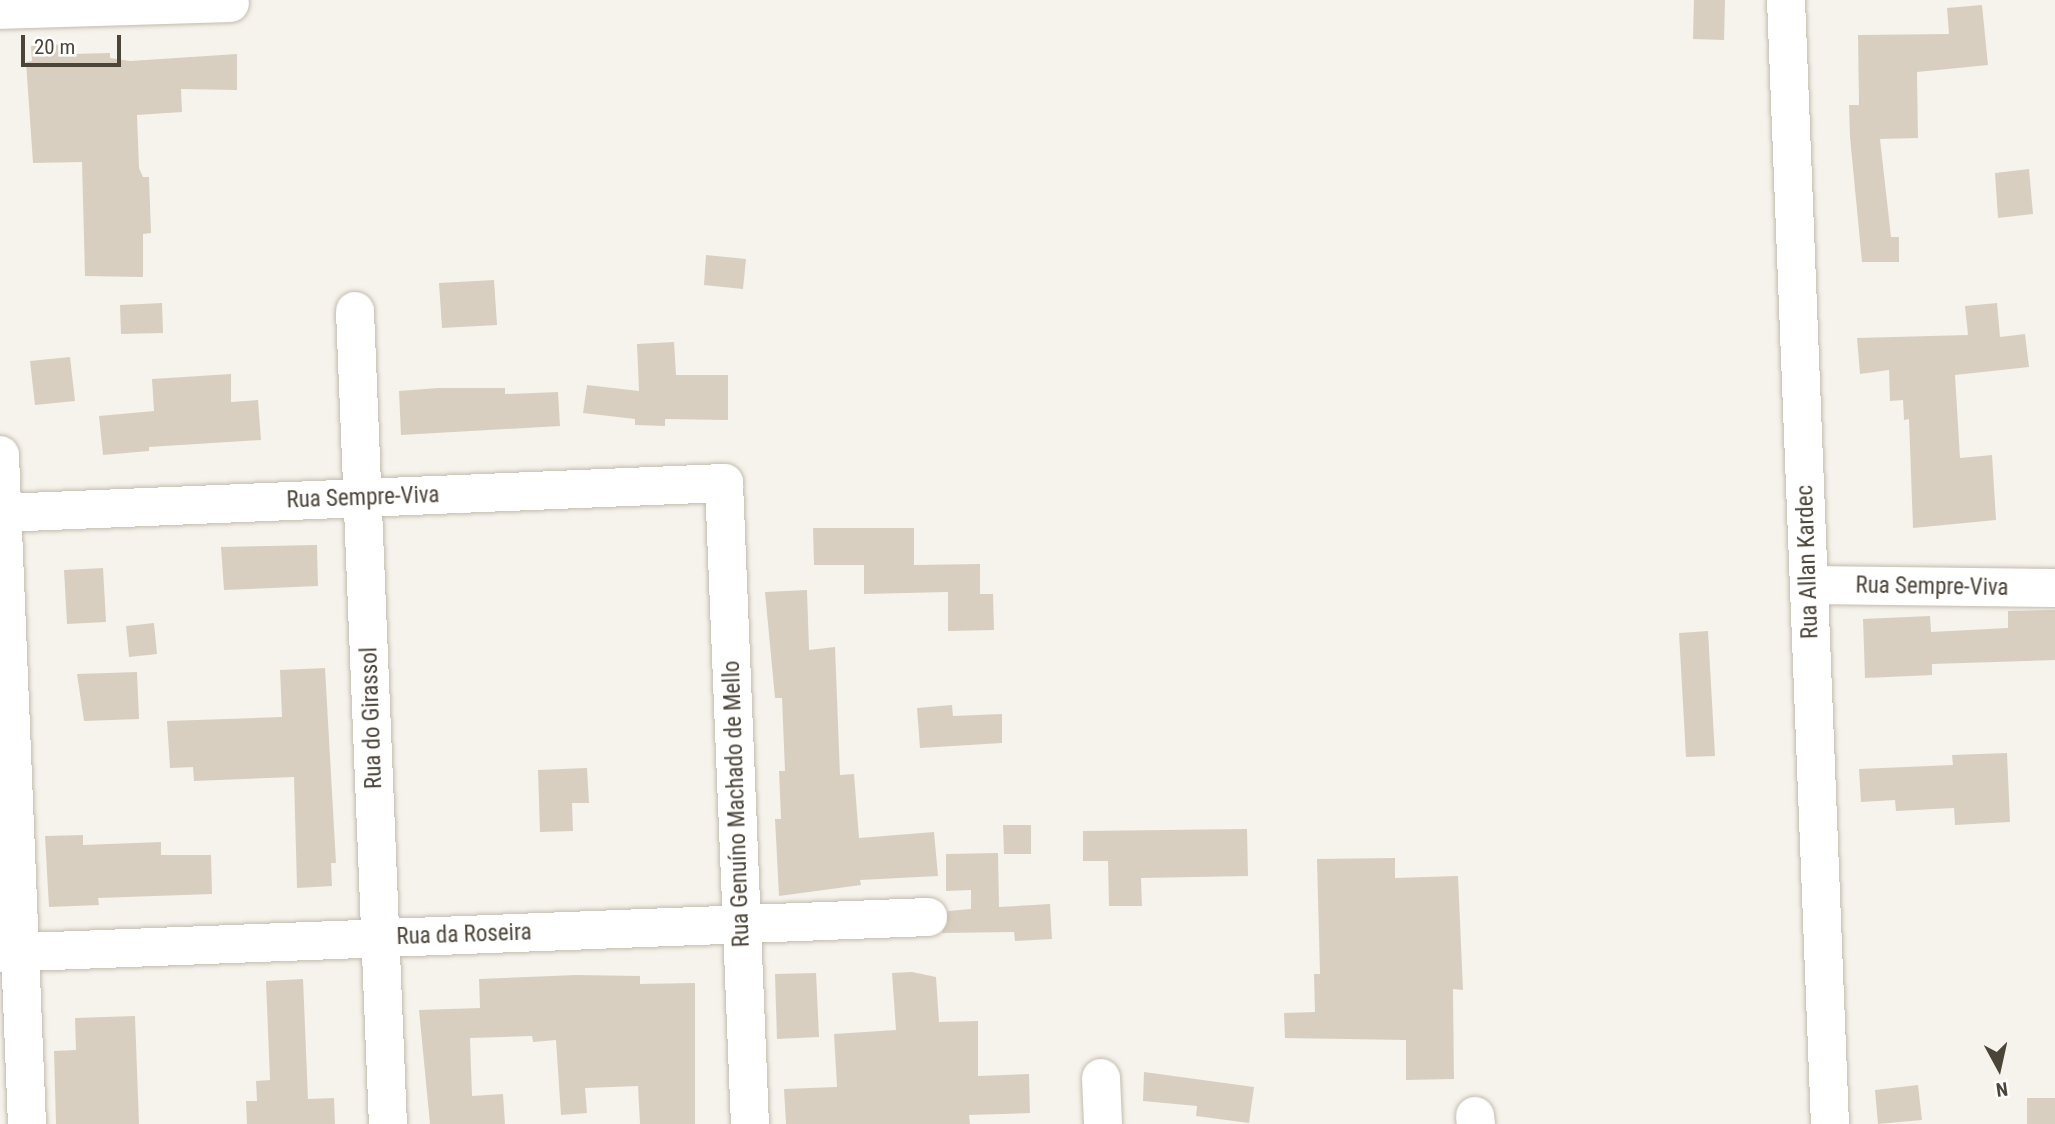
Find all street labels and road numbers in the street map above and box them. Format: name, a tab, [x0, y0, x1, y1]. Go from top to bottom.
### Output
street label: Rua Sempre-Viva	[286, 482, 440, 514]
street label: Rua Allan Kardec	[1792, 485, 1824, 639]
street label: Rua Sempre-Viva	[1855, 572, 2009, 602]
street label: Rua do Girassol	[356, 647, 388, 789]
street label: Rua Genuíno Machado de Mello	[718, 660, 756, 948]
street label: Rua da Roseira	[396, 919, 532, 951]

